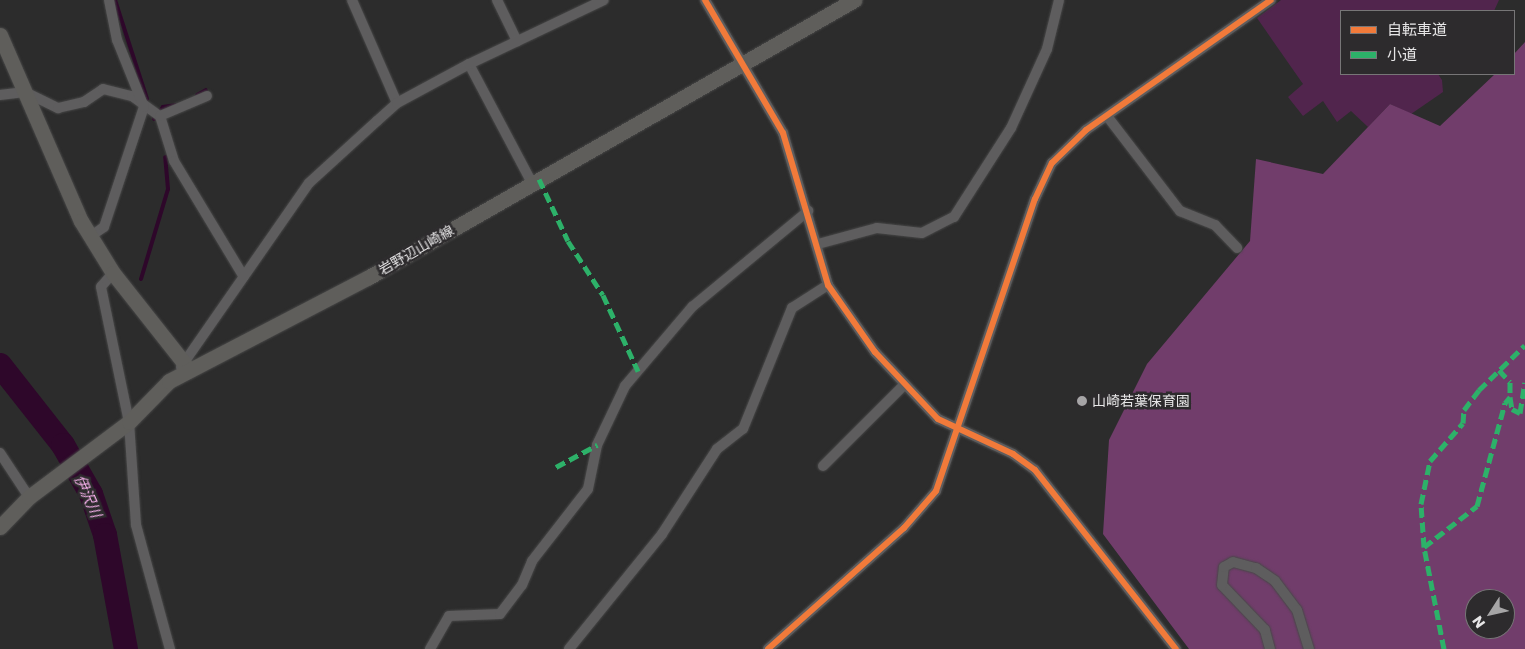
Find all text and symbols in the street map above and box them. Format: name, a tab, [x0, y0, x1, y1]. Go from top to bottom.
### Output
legend	[1340, 10, 1515, 75]
text: 自転車道	[1387, 19, 1447, 40]
text: 小道	[1387, 44, 1417, 65]
street label: 岩野辺山崎線	[375, 222, 457, 278]
place label: 山崎若葉保育園	[1092, 393, 1190, 409]
marker: 山崎若葉保育園	[1076, 395, 1088, 407]
water label: 伊沢川	[71, 472, 105, 520]
north arrow	[1465, 589, 1515, 639]
text: N	[1467, 612, 1490, 632]

